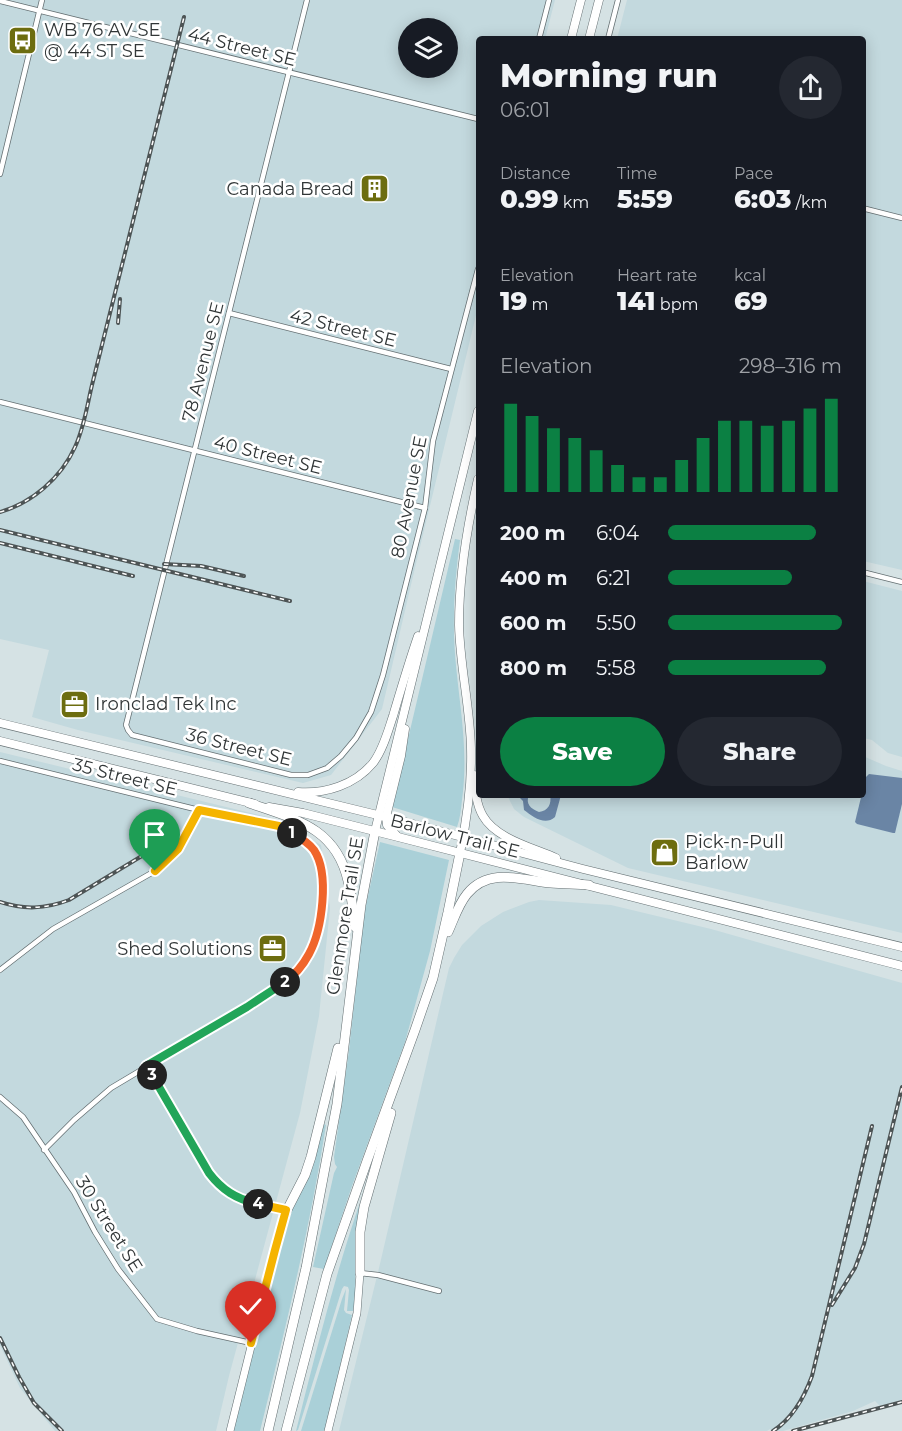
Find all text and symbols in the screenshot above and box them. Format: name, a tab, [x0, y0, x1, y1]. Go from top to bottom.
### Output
map controls	[398, 18, 458, 78]
button: layers	[398, 18, 458, 78]
place label: WB 76 AV SE @ 44 ST SE	[44, 19, 161, 62]
street label: 44 Street SE	[186, 23, 298, 71]
bus stop icon: WB 76 AV SE @ 44 ST SE	[7, 24, 39, 56]
text: Morning run	[500, 55, 718, 95]
button: share	[779, 56, 842, 119]
text: 06:01	[500, 98, 550, 122]
text: Distance	[500, 164, 570, 183]
text: Time	[617, 164, 657, 183]
text: Pace	[734, 164, 773, 183]
building icon: Canada Bread	[359, 173, 391, 205]
place label: Canada Bread	[226, 178, 354, 200]
text: 0.99	[500, 183, 559, 215]
text: 5:59	[617, 183, 673, 215]
text: 6:03	[734, 183, 791, 215]
text: km	[559, 193, 589, 212]
text: /km	[791, 193, 828, 212]
text: Elevation	[500, 266, 574, 285]
text: Heart rate	[617, 266, 697, 285]
text: kcal	[734, 266, 766, 285]
text: 19	[500, 285, 527, 317]
text: 141	[617, 285, 656, 317]
text: 69	[734, 285, 768, 317]
text: m	[527, 295, 549, 314]
text: bpm	[656, 295, 699, 314]
street label: 78 Avenue SE	[178, 300, 228, 424]
street label: 42 Street SE	[287, 304, 399, 352]
text: Elevation	[500, 354, 592, 378]
text: 298–316 m	[739, 354, 842, 378]
street label: 40 Street SE	[212, 431, 324, 479]
street label: 80 Avenue SE	[386, 434, 432, 560]
text: 200 m	[500, 521, 566, 545]
text: 6:04	[596, 521, 639, 545]
text: 400 m	[500, 566, 568, 590]
text: 6:21	[596, 566, 631, 590]
text: 600 m	[500, 611, 567, 635]
text: 5:50	[596, 611, 636, 635]
text: 800 m	[500, 656, 567, 680]
text: 5:58	[596, 656, 636, 680]
office icon: Ironclad Tek Inc	[58, 688, 90, 720]
place label: Ironclad Tek Inc	[95, 693, 237, 715]
button: Save	[500, 717, 665, 786]
button: Share	[677, 717, 842, 786]
street label: 36 Street SE	[184, 723, 294, 771]
street label: 35 Street SE	[70, 753, 180, 801]
pin	[129, 809, 180, 871]
street label: Barlow Trail SE	[388, 809, 522, 863]
icon: arrive	[138, 818, 171, 851]
pin: 1	[277, 818, 307, 848]
text: 1	[289, 823, 295, 842]
place label: Pick-n-Pull Barlow	[685, 831, 784, 874]
street label: Glenmore Trail SE	[322, 836, 368, 996]
shop icon: Pick-n-Pull Barlow	[648, 836, 680, 868]
office icon: Shed Solutions	[257, 933, 289, 965]
place label: Shed Solutions	[117, 938, 252, 960]
pin: 2	[270, 967, 300, 997]
text: 2	[280, 972, 290, 991]
pin: 3	[137, 1060, 167, 1090]
text: 3	[147, 1065, 157, 1084]
street label: 30 Street SE	[71, 1172, 147, 1276]
pin: 4	[243, 1189, 273, 1219]
text: 4	[252, 1194, 264, 1213]
pin	[225, 1281, 276, 1343]
icon: check	[234, 1290, 267, 1323]

